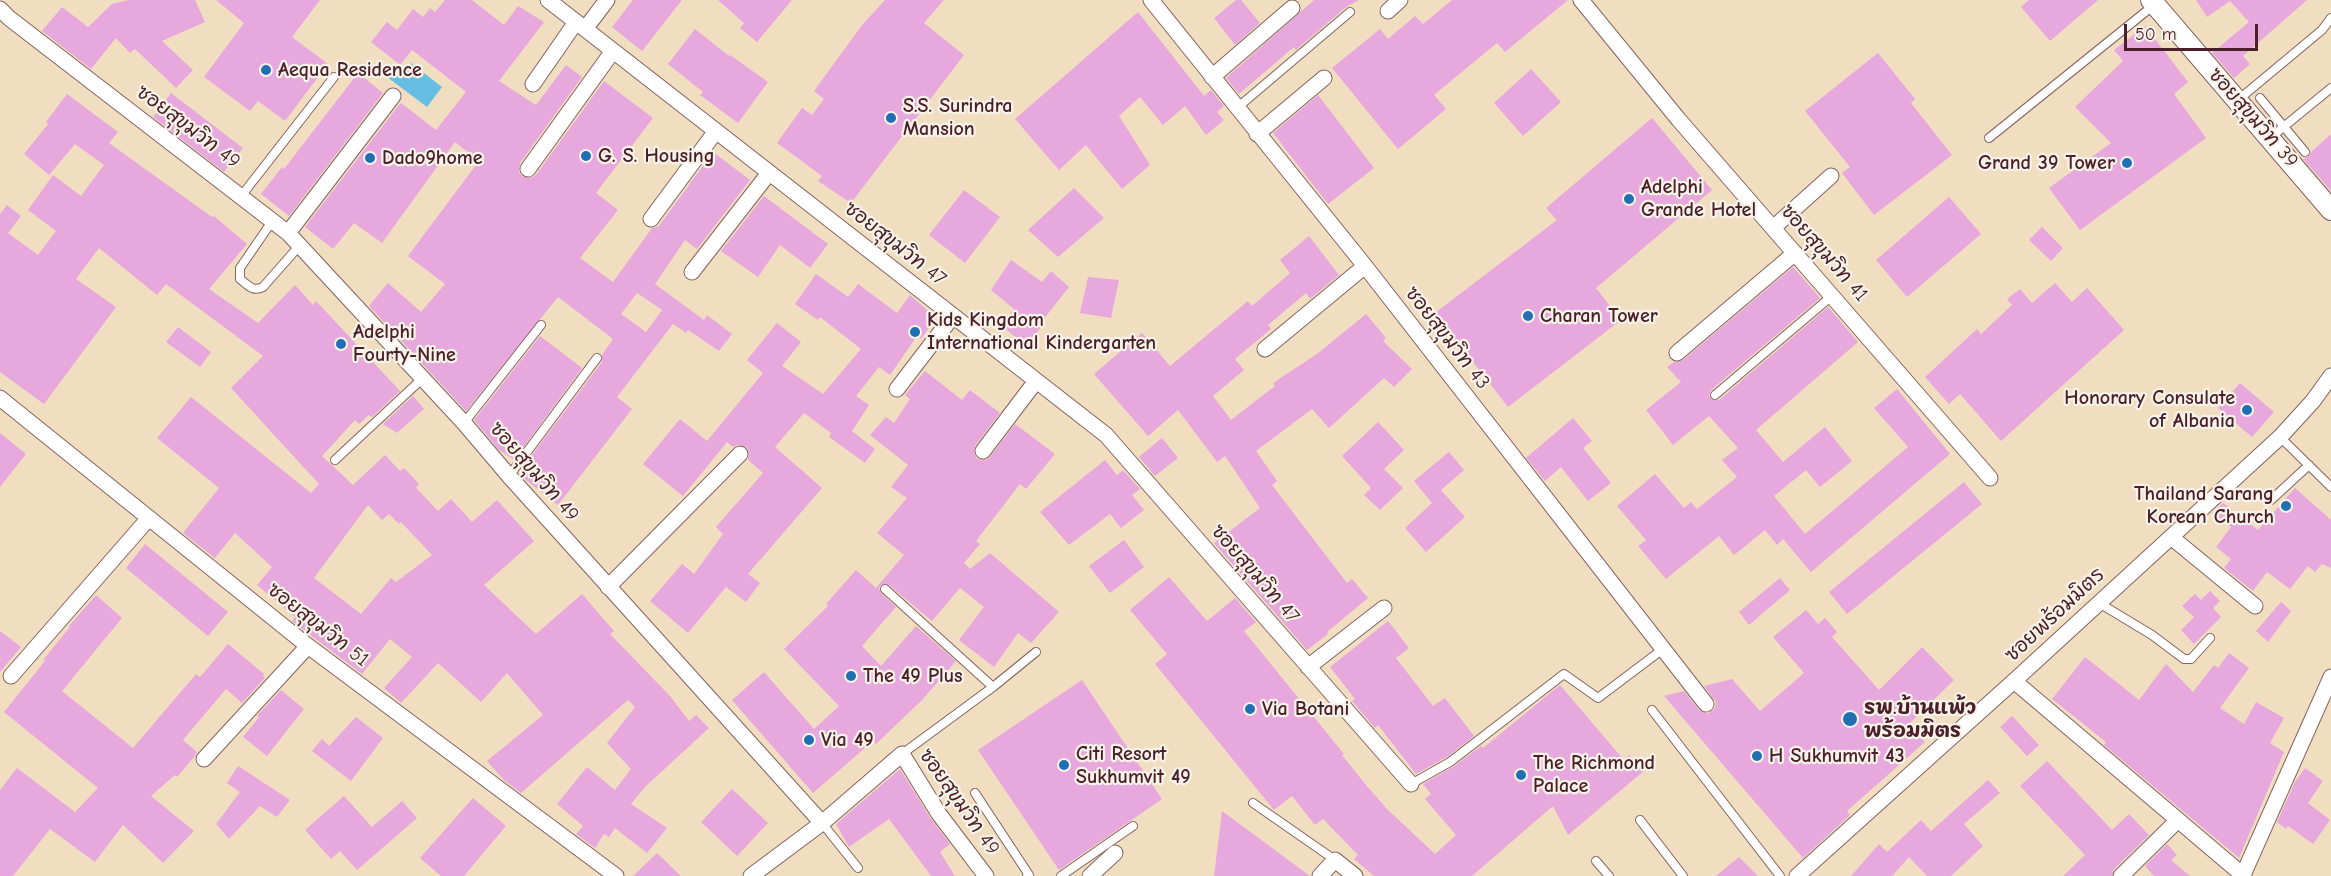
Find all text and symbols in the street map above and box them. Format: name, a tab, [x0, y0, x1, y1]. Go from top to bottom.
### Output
scale bar	[2127, 12, 2260, 50]
text: 50 m	[2135, 24, 2177, 45]
place label: Aequa Residence	[278, 58, 422, 82]
marker: Aequa Residence	[259, 63, 273, 77]
street label: ซอยสุขุมวิท 39	[2203, 63, 2303, 173]
street label: ซอยสุขุมวิท 49	[131, 80, 245, 174]
place label: S.S. Surindra Mansion	[903, 94, 1012, 141]
marker: S.S. Surindra Mansion	[884, 111, 898, 125]
place label: G. S. Housing	[598, 144, 715, 168]
place label: Dado9home	[382, 146, 482, 170]
marker: G. S. Housing	[579, 149, 593, 163]
marker: Dado9home	[363, 151, 377, 165]
place label: Grand 39 Tower	[1978, 151, 2115, 175]
marker: Grand 39 Tower	[2120, 156, 2134, 170]
place label: Adelphi Grande Hotel	[1641, 175, 1756, 222]
marker: Adelphi Grande Hotel	[1622, 192, 1636, 206]
street label: ซอยสุขุมวิท 47	[839, 197, 951, 291]
street label: ซอยสุขุมวิท 41	[1775, 199, 1873, 307]
street label: ซอยสุขุมวิท 43	[1399, 282, 1495, 394]
place label: Charan Tower	[1540, 304, 1658, 328]
place label: Kids Kingdom International Kindergarten	[927, 308, 1156, 355]
marker: Charan Tower	[1521, 309, 1535, 323]
place label: Adelphi Fourty-Nine	[353, 320, 456, 367]
marker: Kids Kingdom International Kindergarten	[908, 325, 922, 339]
marker: Adelphi Fourty-Nine	[334, 337, 348, 351]
place label: Honorary Consulate of Albania	[2064, 386, 2235, 433]
marker: Honorary Consulate of Albania	[2240, 403, 2254, 417]
street label: ซอยสุขุมวิท 49	[484, 417, 584, 527]
place label: Thailand Sarang Korean Church	[2134, 482, 2274, 529]
marker: Thailand Sarang Korean Church	[2279, 499, 2293, 513]
street label: ซอยสุขุมวิท 47	[1206, 520, 1304, 628]
street label: ซอยพร้อมมิตร	[2000, 563, 2110, 667]
street label: ซอยสุขุมวิท 51	[262, 578, 374, 672]
place label: The 49 Plus	[863, 664, 963, 688]
marker: The 49 Plus	[844, 669, 858, 683]
place label: รพ.บ้านแพ้ว พร้อมมิตร	[1864, 696, 1976, 743]
place label: Via Botani	[1262, 697, 1349, 721]
marker: Via Botani	[1243, 702, 1257, 716]
marker: รพ.บ้านแพ้ว พร้อมมิตร	[1841, 710, 1859, 728]
place label: Via 49	[821, 728, 874, 752]
marker: Via 49	[802, 733, 816, 747]
place label: Citi Resort Sukhumvit 49	[1076, 742, 1191, 789]
street label: ซอยสุขุมวิท 49	[914, 744, 1004, 860]
place label: H Sukhumvit 43	[1769, 744, 1905, 768]
marker: H Sukhumvit 43	[1750, 749, 1764, 763]
place label: The Richmond Palace	[1533, 751, 1655, 798]
marker: Citi Resort Sukhumvit 49	[1057, 758, 1071, 772]
marker: The Richmond Palace	[1514, 768, 1528, 782]

